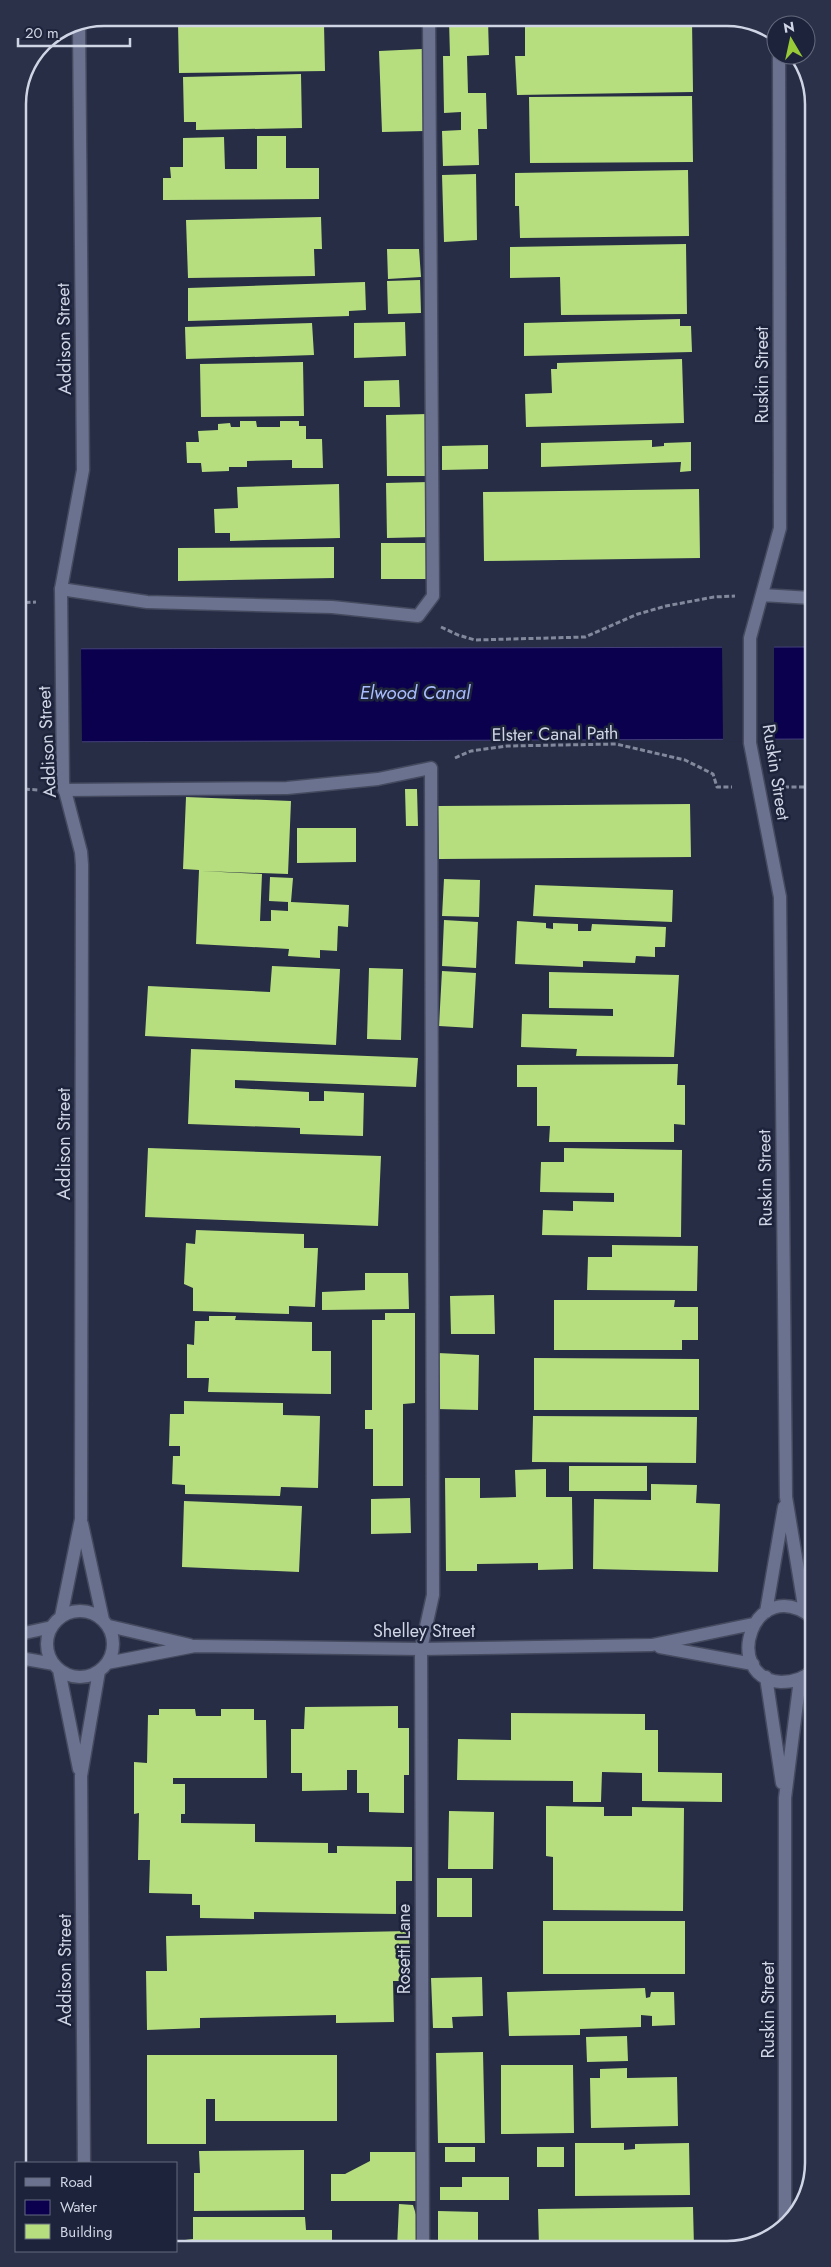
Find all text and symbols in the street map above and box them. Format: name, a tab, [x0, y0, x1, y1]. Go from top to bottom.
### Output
scale bar	[18, 15, 130, 47]
north arrow	[766, 15, 816, 65]
text: N	[782, 16, 796, 38]
text: 20 m	[25, 22, 59, 44]
street label: Addison Street	[50, 282, 78, 395]
street label: Ruskin Street	[749, 326, 775, 424]
water label: Elwood Canal	[360, 679, 471, 706]
street label: Addison Street	[31, 685, 63, 799]
street label: Elster Canal Path	[491, 720, 619, 748]
street label: Ruskin Street	[756, 722, 797, 823]
street label: Addison Street	[51, 1087, 77, 1200]
street label: Ruskin Street	[751, 1129, 779, 1227]
street label: Shelley Street	[373, 1618, 476, 1644]
street label: Rosetti Lane	[391, 1904, 417, 1994]
street label: Addison Street	[52, 1913, 78, 2026]
street label: Ruskin Street	[755, 1961, 781, 2059]
legend	[15, 2162, 178, 2252]
text: Road	[60, 2171, 92, 2193]
text: Water	[60, 2196, 98, 2218]
text: Building	[60, 2221, 112, 2243]

